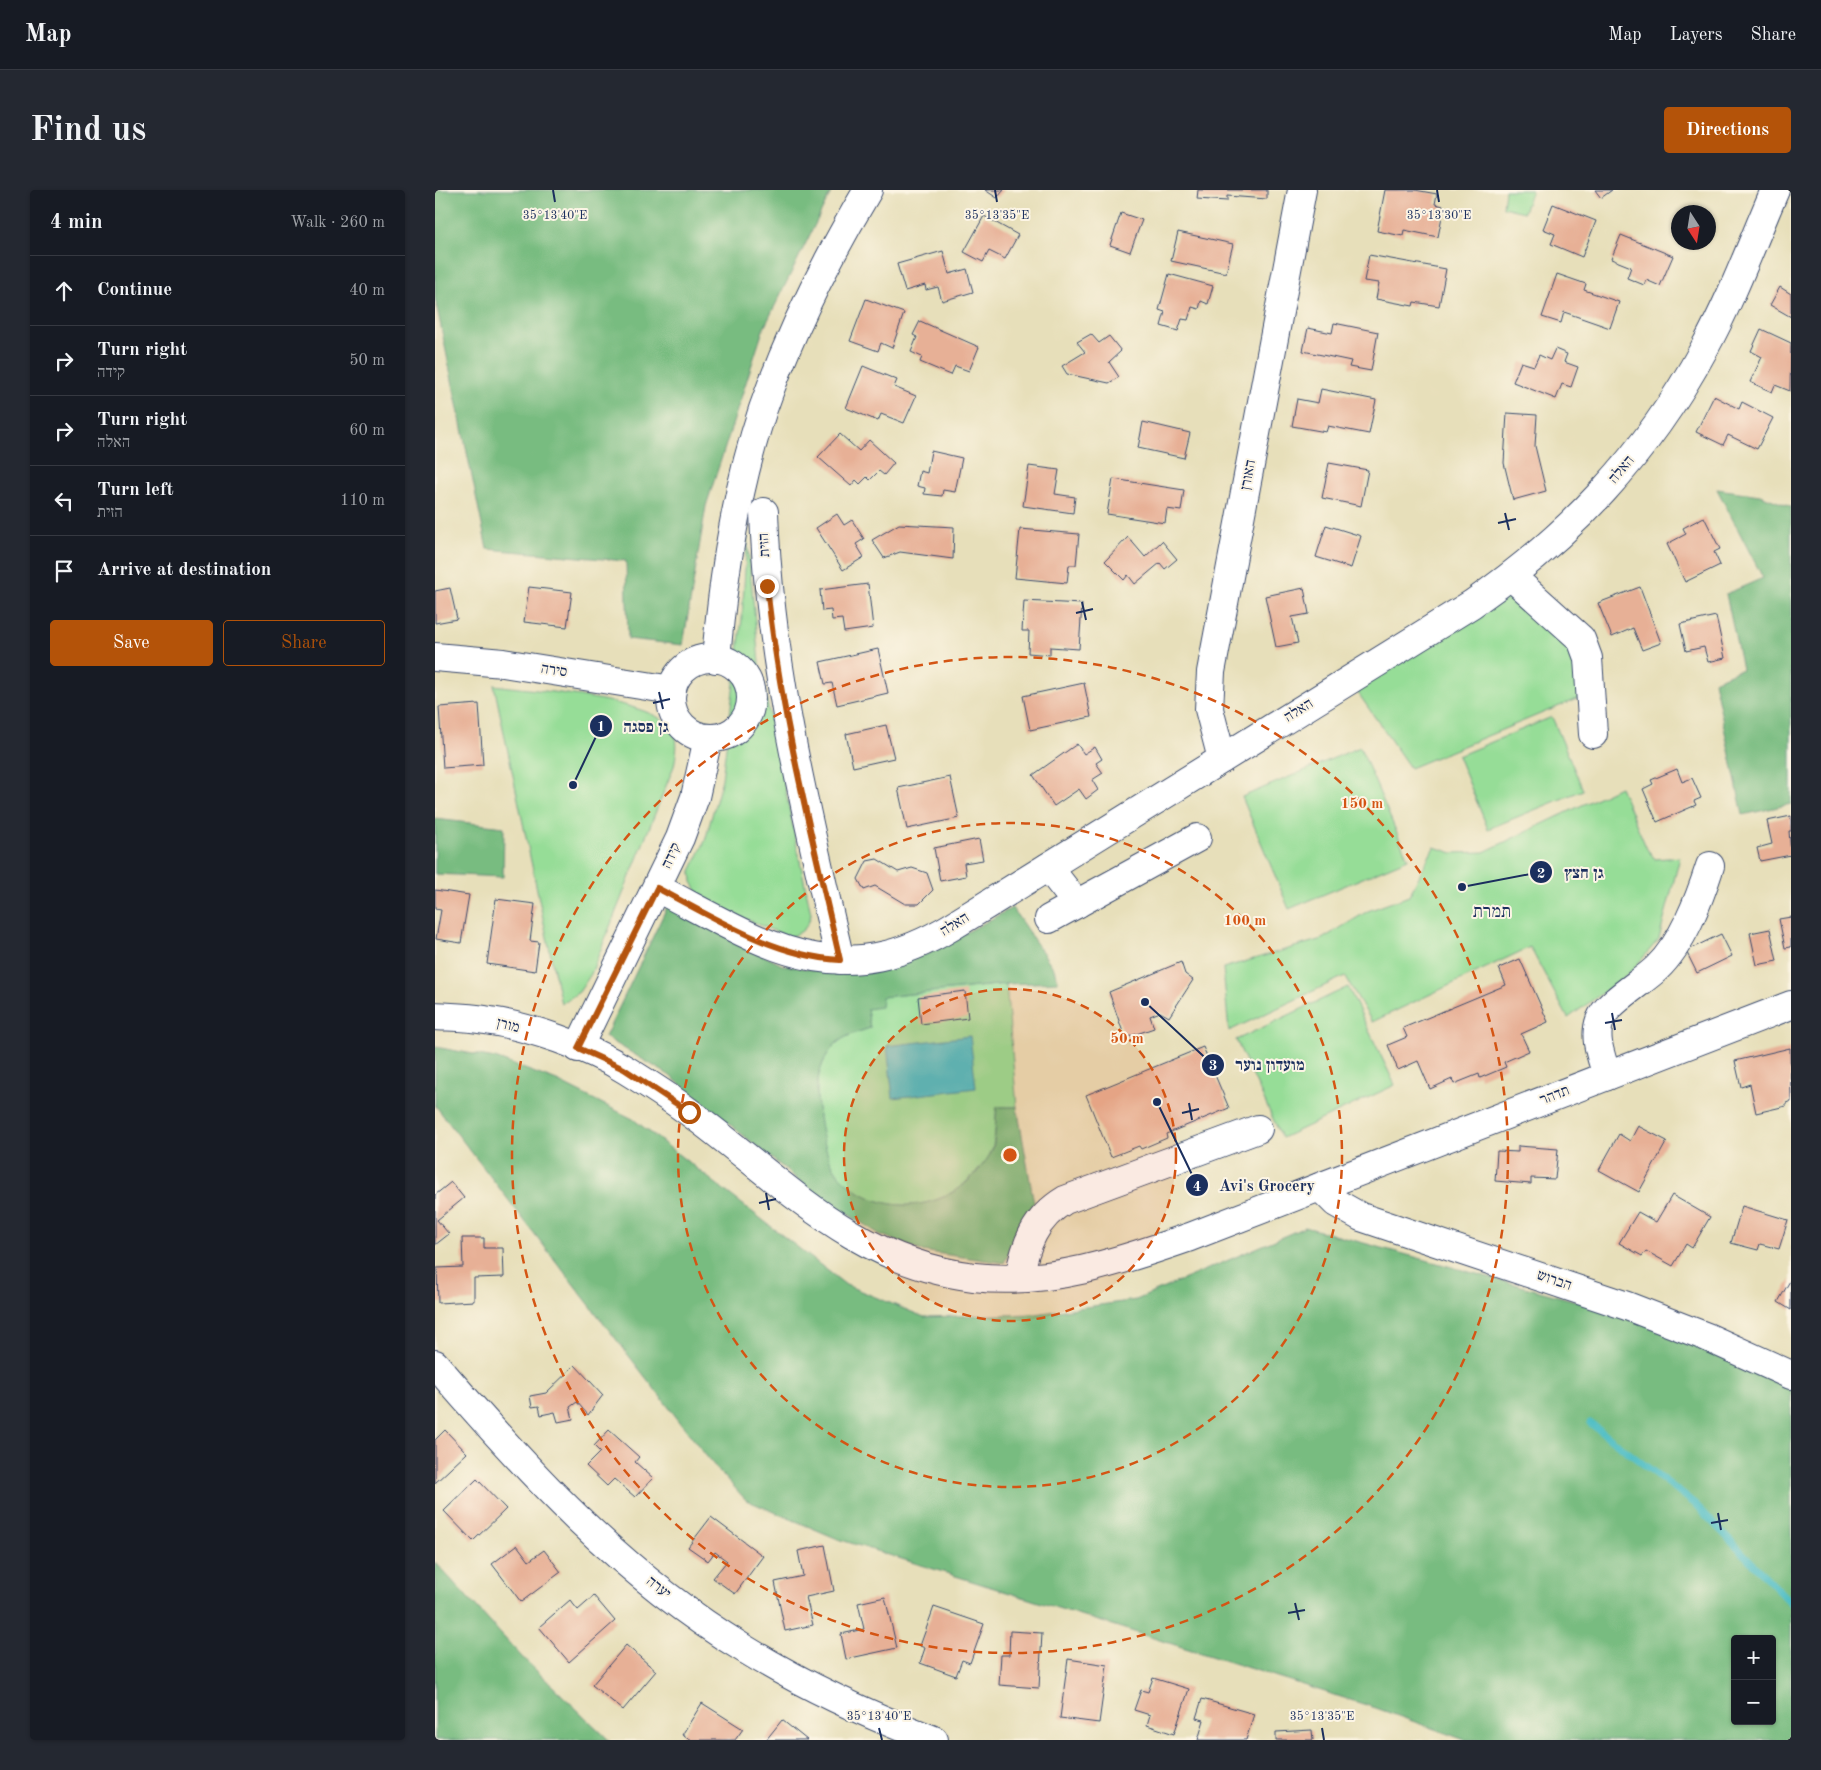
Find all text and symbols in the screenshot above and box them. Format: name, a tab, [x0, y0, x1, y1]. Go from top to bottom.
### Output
text: Map	[25, 23, 72, 47]
text: Map	[1608, 26, 1642, 44]
text: Layers	[1670, 26, 1722, 44]
text: Share	[1750, 26, 1796, 44]
button: Directions	[1664, 107, 1791, 153]
text: Find us	[30, 113, 146, 148]
north arrow	[1671, 205, 1716, 250]
text: 35°13'40"E	[523, 209, 587, 222]
text: 35°13'35"E	[965, 209, 1029, 222]
text: 35°13'30"E	[1407, 209, 1471, 222]
text: 4 min	[50, 212, 103, 233]
text: Walk · 260 m	[290, 215, 385, 231]
icon: ahead	[50, 277, 78, 305]
text: Continue	[97, 281, 172, 300]
text: 40 m	[349, 283, 385, 299]
text: Turn right	[97, 341, 187, 360]
icon: right	[50, 347, 78, 375]
text: 50 m	[349, 353, 385, 369]
text: קידה	[97, 365, 125, 381]
text: Turn right	[97, 411, 187, 430]
icon: right	[50, 417, 78, 445]
text: 60 m	[349, 423, 385, 439]
text: האלה	[97, 435, 130, 451]
street label: האלה	[1605, 453, 1638, 487]
street label: האורן	[1239, 459, 1259, 491]
text: Turn left	[97, 481, 174, 500]
icon: left	[50, 487, 78, 515]
text: 110 m	[340, 493, 385, 509]
text: הזית	[97, 505, 123, 521]
street label: הזית	[757, 533, 773, 557]
icon: arrive	[50, 557, 78, 585]
text: Arrive at destination	[97, 561, 271, 580]
route end	[756, 575, 779, 598]
button: Save	[50, 620, 213, 666]
button: Share	[223, 620, 385, 666]
street label: סירה	[540, 662, 568, 680]
street label: האלה	[1281, 696, 1316, 726]
callout: גן פסגה	[588, 711, 679, 742]
text: 1	[597, 720, 605, 735]
text: גן פסגה	[623, 720, 669, 736]
text: 150 m	[1341, 797, 1383, 812]
street label: קידה	[660, 841, 684, 871]
callout: גן חצץ	[1529, 857, 1613, 888]
text: גן חצץ	[1564, 866, 1604, 882]
text: 2	[1537, 867, 1545, 882]
district label: תמרת	[1473, 903, 1511, 921]
street label: האלה	[937, 910, 972, 940]
text: 100 m	[1224, 914, 1266, 929]
street label: מורן	[495, 1016, 521, 1036]
text: 50 m	[1110, 1032, 1144, 1047]
callout: מועדון נוער	[1200, 1049, 1314, 1080]
text: מועדון נוער	[1235, 1058, 1305, 1074]
text: 3	[1209, 1059, 1217, 1074]
street label: תדהר	[1538, 1084, 1572, 1108]
route start	[678, 1101, 701, 1124]
centre of rings	[1001, 1146, 1019, 1164]
callout: Avi's Grocery	[1184, 1170, 1325, 1201]
text: Avi's Grocery	[1219, 1179, 1315, 1195]
text: 4	[1193, 1180, 1201, 1195]
street label: הברוש	[1535, 1268, 1573, 1294]
street label: יערה	[643, 1574, 673, 1602]
map controls	[1731, 1635, 1776, 1725]
button: +	[1731, 1635, 1776, 1680]
button: −	[1731, 1680, 1776, 1725]
text: 35°13'40"E	[847, 1710, 911, 1723]
text: 35°13'35"E	[1290, 1710, 1354, 1723]

